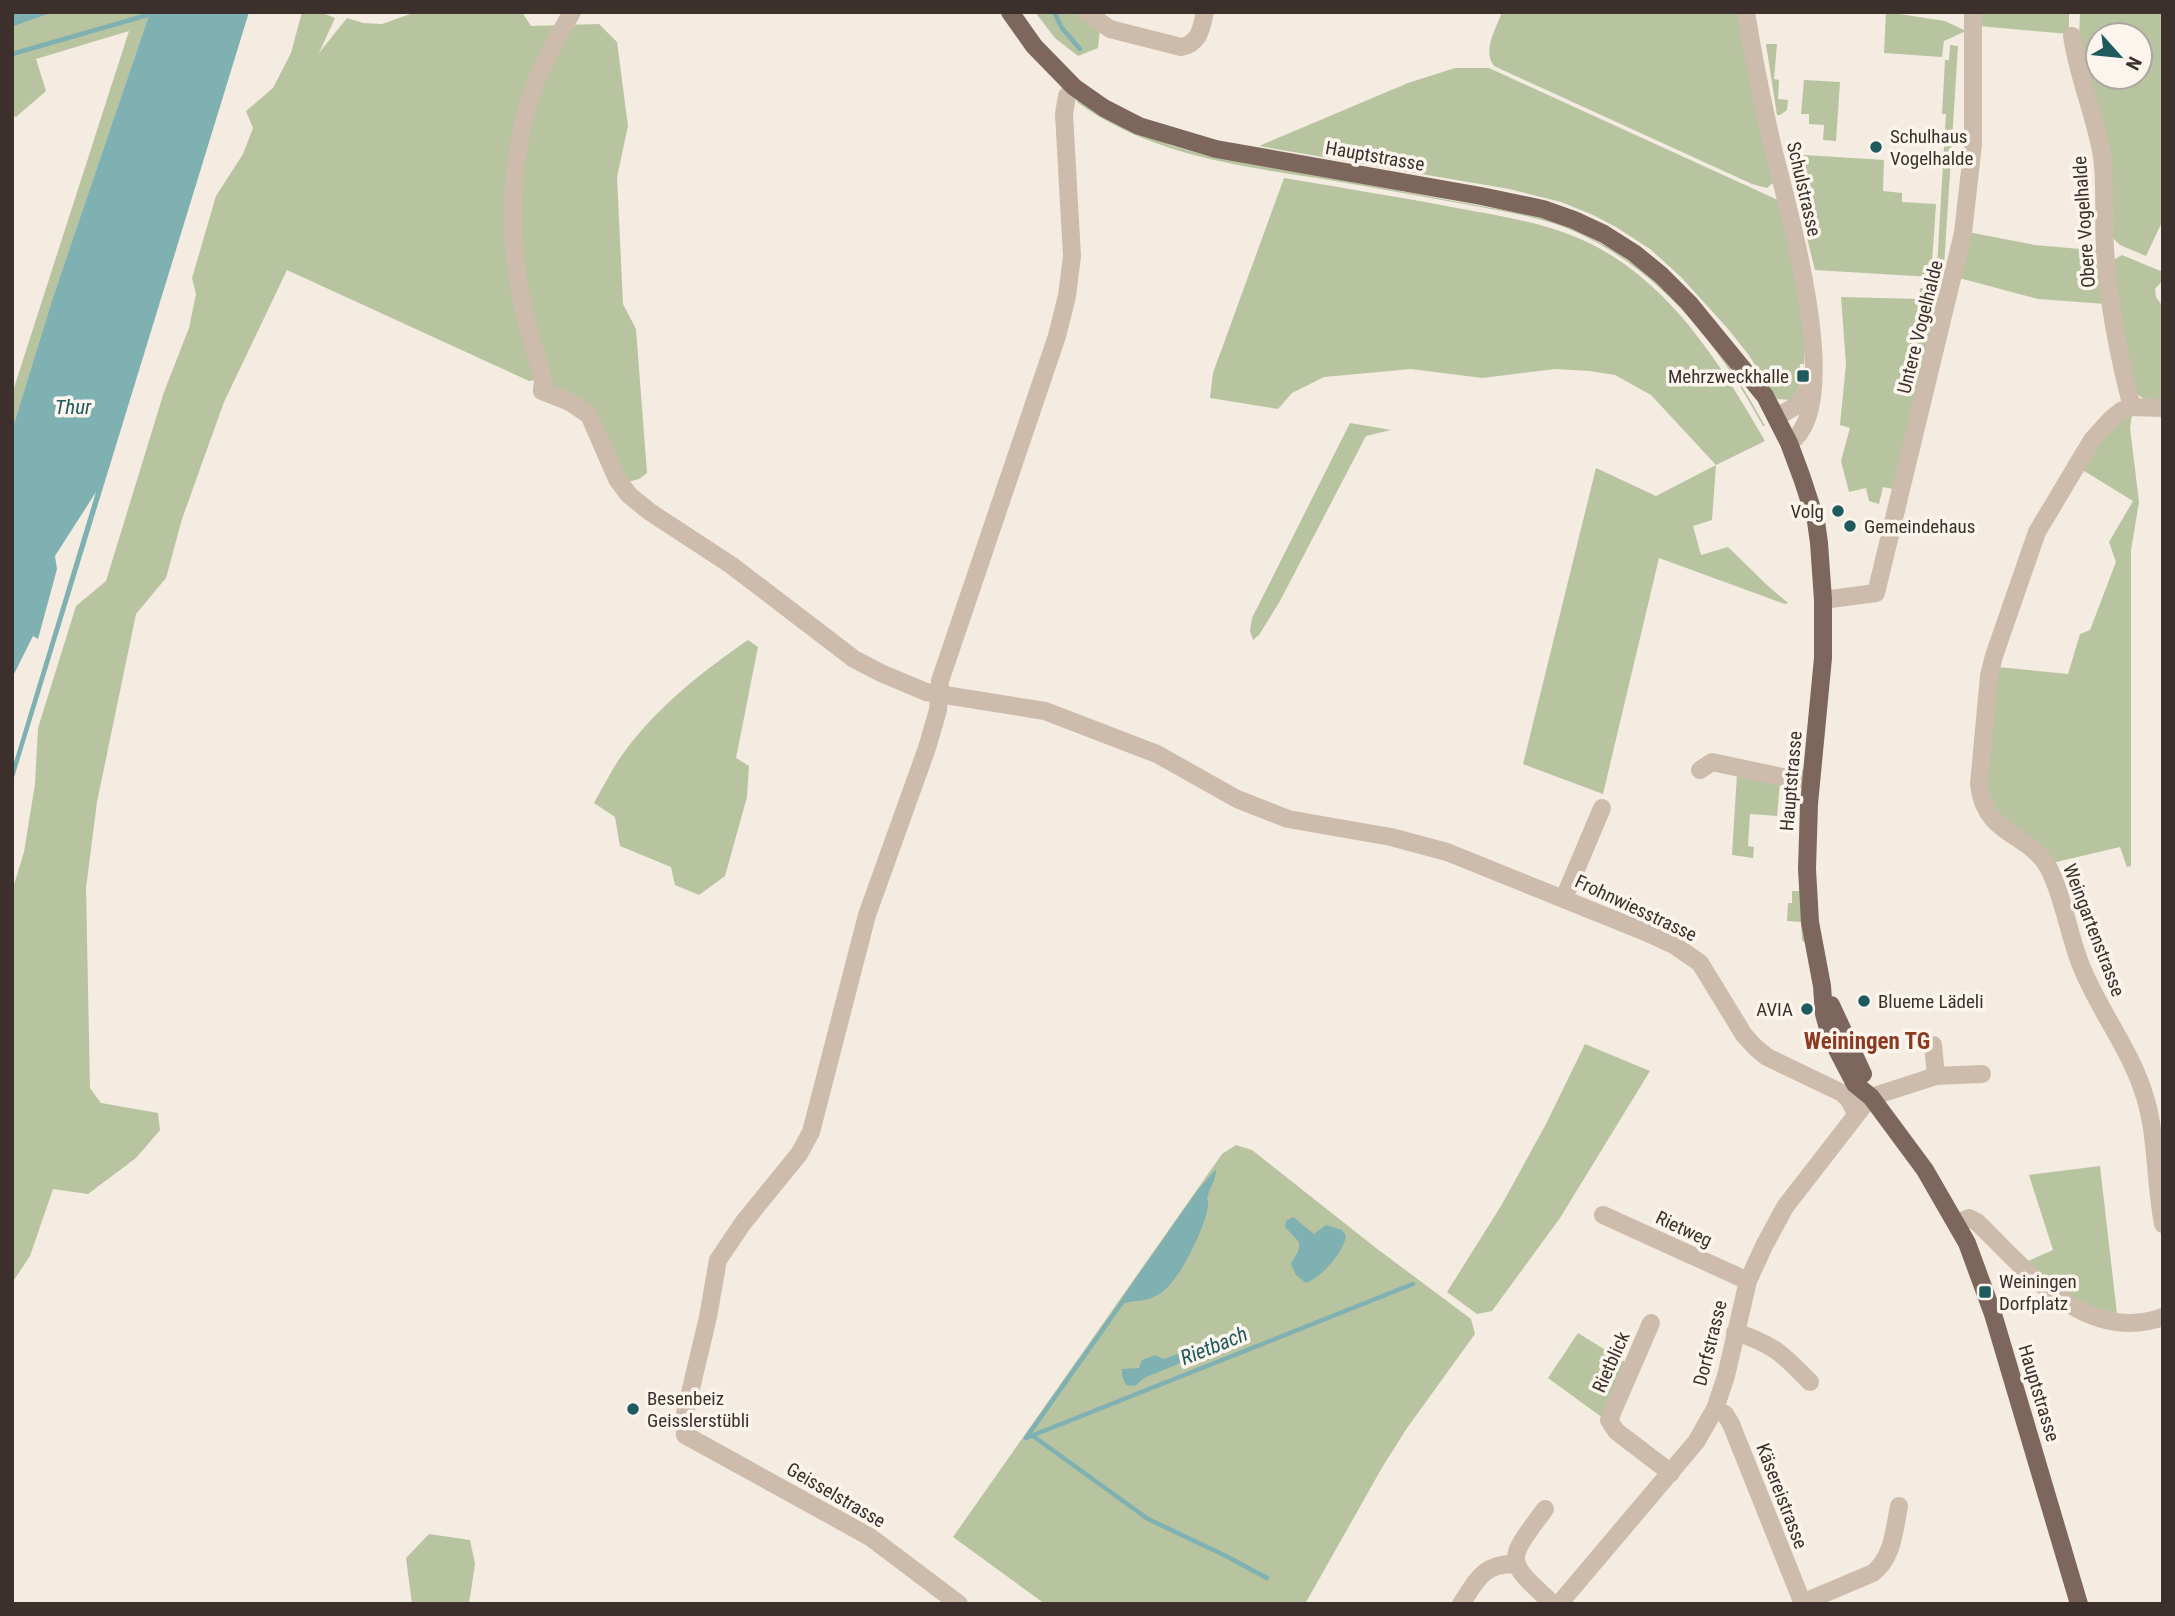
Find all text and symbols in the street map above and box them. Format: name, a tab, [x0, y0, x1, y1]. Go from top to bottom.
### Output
north arrow	[2084, 21, 2154, 91]
text: N	[2121, 53, 2147, 74]
place label: Schulhaus Vogelhalde	[1890, 125, 1973, 170]
street label: Hauptstrasse	[1324, 136, 1426, 176]
street label: Schulstrasse	[1782, 139, 1826, 239]
marker: Schulhaus Vogelhalde	[1868, 139, 1884, 155]
street label: Obere Vogelhalde	[2068, 155, 2100, 289]
street label: Untere Vogelhalde	[1892, 258, 1948, 396]
place label: Mehrzweckhalle	[1668, 365, 1789, 388]
marker: Mehrzweckhalle	[1795, 368, 1811, 384]
water label: Thur	[55, 395, 92, 419]
place label: Volg	[1791, 500, 1824, 523]
marker: Volg	[1830, 503, 1846, 519]
place label: Gemeindehaus	[1864, 515, 1975, 538]
marker: Gemeindehaus	[1842, 518, 1858, 534]
street label: Hauptstrasse	[1775, 730, 1807, 832]
street label: Weingartenstrasse	[2058, 860, 2130, 1000]
street label: Frohnwiesstrasse	[1571, 870, 1701, 946]
place label: Blueme Lädeli	[1878, 990, 1984, 1013]
marker: Blueme Lädeli	[1856, 993, 1872, 1009]
place label: AVIA	[1756, 998, 1793, 1021]
marker: AVIA	[1799, 1001, 1815, 1017]
district label: Weiningen TG	[1804, 1028, 1930, 1055]
street label: Rietweg	[1652, 1206, 1716, 1252]
place label: Weiningen Dorfplatz	[1999, 1270, 2077, 1315]
marker: Weiningen Dorfplatz	[1977, 1284, 1993, 1300]
street label: Dorfstrasse	[1688, 1298, 1732, 1388]
water label: Rietbach	[1177, 1322, 1251, 1370]
street label: Rietblick	[1587, 1328, 1635, 1396]
street label: Hauptstrasse	[2013, 1342, 2065, 1444]
place label: Besenbeiz Geisslerstübli	[647, 1387, 749, 1432]
marker: Besenbeiz Geisslerstübli	[625, 1401, 641, 1417]
street label: Käsereistrasse	[1751, 1440, 1813, 1552]
street label: Geisselstrasse	[783, 1458, 890, 1533]

